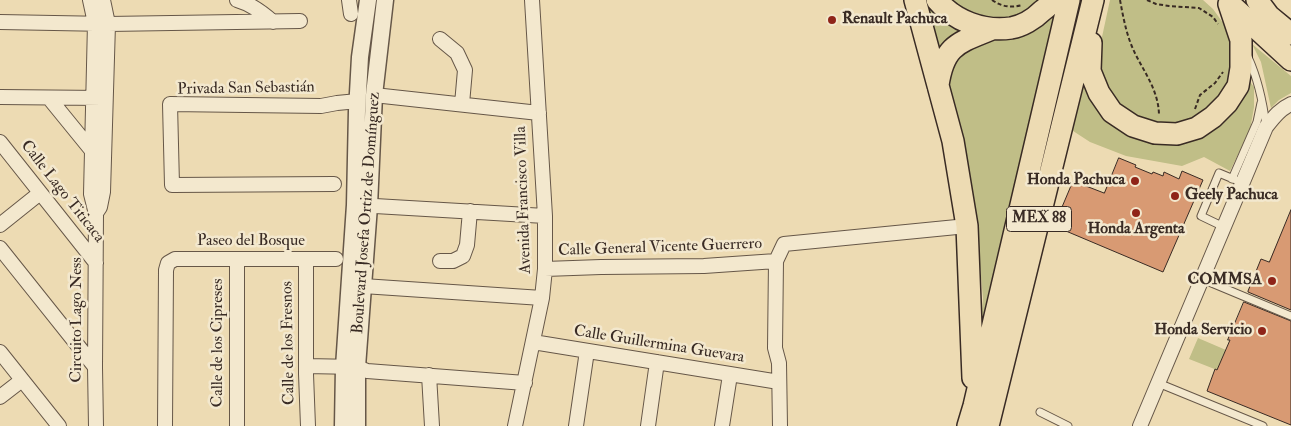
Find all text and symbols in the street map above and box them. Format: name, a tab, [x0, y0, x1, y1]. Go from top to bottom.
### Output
place label: Renault Pachuca	[842, 10, 947, 30]
marker: Renault Pachuca	[826, 14, 838, 26]
street label: Privada San Sebastián	[177, 78, 315, 100]
street label: Boulevard Josefa Ortiz de Domínguez	[349, 91, 385, 335]
street label: Avenida Francisco Villa	[512, 126, 536, 274]
street label: Calle Lago Titicaca	[16, 137, 108, 247]
place label: Honda Pachuca	[1027, 171, 1125, 191]
marker: Honda Pachuca	[1129, 175, 1141, 187]
place label: Geely Pachuca	[1185, 186, 1278, 206]
marker: Geely Pachuca	[1169, 190, 1181, 202]
road number: MEX 88	[1006, 206, 1072, 232]
marker: Honda Argenta	[1130, 207, 1142, 219]
place label: Honda Argenta	[1087, 220, 1185, 240]
street label: Paseo del Bosque	[197, 232, 305, 252]
street label: Calle General Vicente Guerrero	[558, 235, 762, 261]
street label: Circuito Lago Ness	[68, 257, 88, 383]
place label: COMMSA	[1187, 271, 1262, 291]
marker: COMMSA	[1266, 275, 1278, 287]
street label: Calle de los Cipreses	[209, 278, 229, 408]
street label: Calle de los Fresnos	[278, 281, 300, 405]
place label: Honda Servicio	[1154, 321, 1252, 341]
street label: Calle Guillermina Guevara	[572, 322, 746, 368]
marker: Honda Servicio	[1256, 325, 1268, 337]

